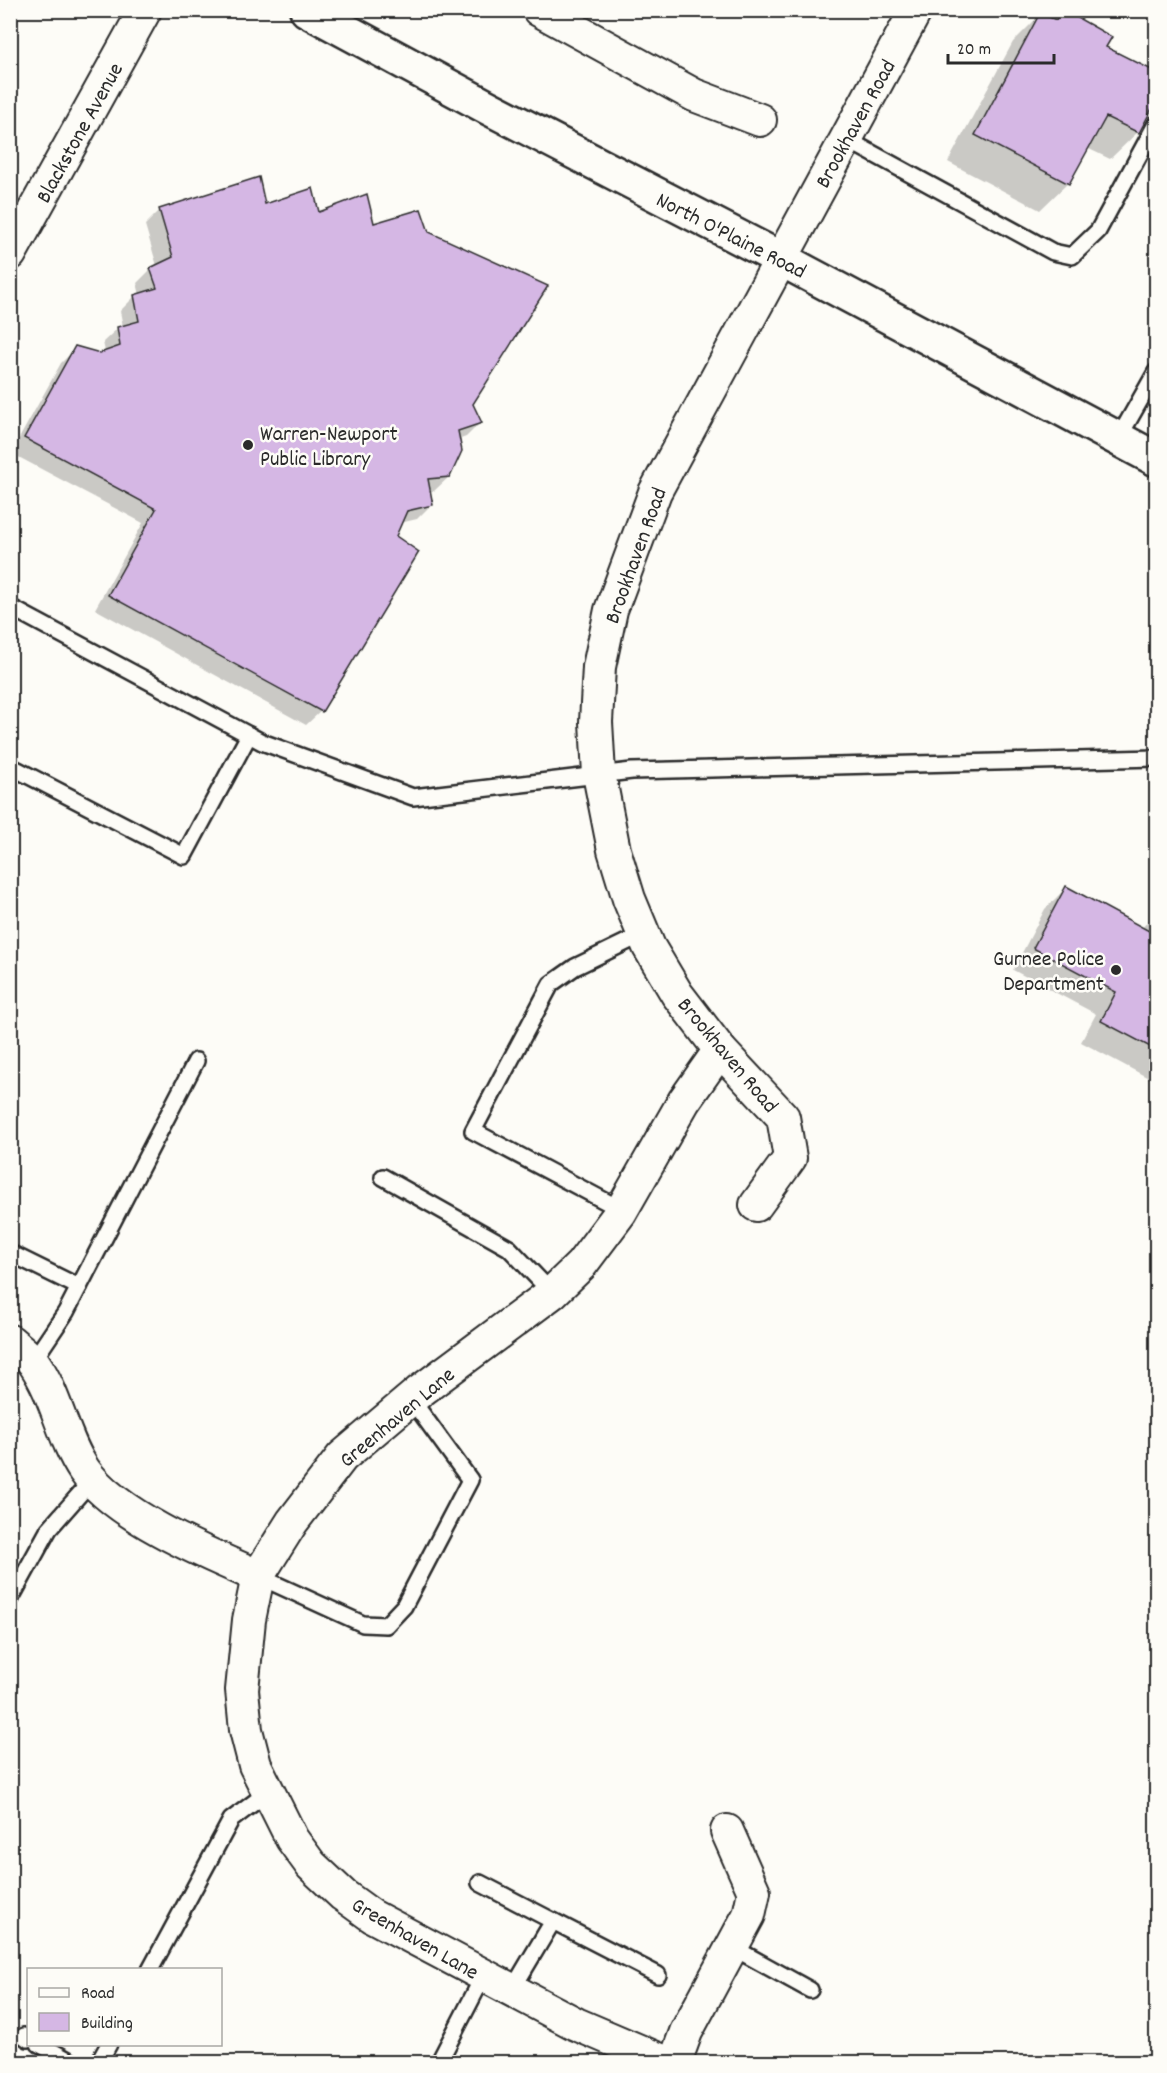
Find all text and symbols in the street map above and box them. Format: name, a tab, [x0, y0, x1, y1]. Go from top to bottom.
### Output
scale bar	[948, 27, 1054, 65]
text: 20 m	[957, 38, 991, 63]
street label: Brookhaven Road	[809, 55, 905, 195]
street label: Blackstone Avenue	[30, 58, 132, 209]
street label: North O'Plaine Road	[650, 186, 811, 288]
place label: Warren-Newport Public Library	[260, 420, 398, 476]
marker: Warren-Newport Public Library	[241, 438, 255, 452]
street label: Brookhaven Road	[598, 484, 676, 629]
place label: Gurnee Police Department	[993, 945, 1104, 1001]
marker: Gurnee Police Department	[1109, 963, 1123, 977]
street label: Brookhaven Road	[669, 992, 784, 1121]
street label: Greenhaven Lane	[334, 1361, 463, 1476]
street label: Greenhaven Lane	[345, 1891, 484, 1989]
legend	[27, 1968, 222, 2046]
text: Road	[81, 1982, 115, 2007]
text: Building	[81, 2012, 133, 2037]

